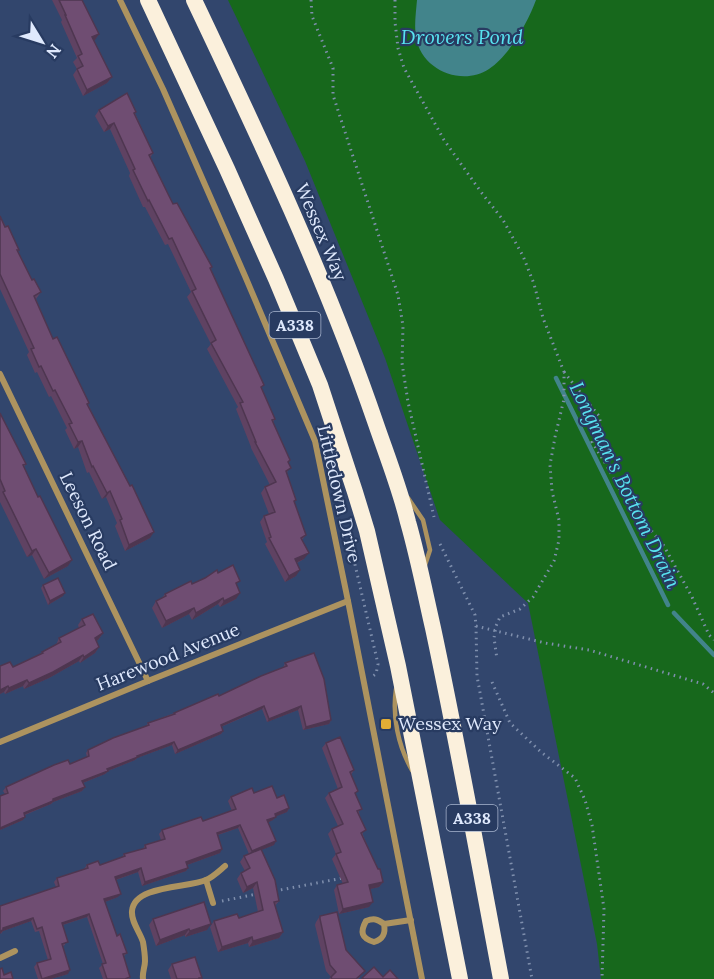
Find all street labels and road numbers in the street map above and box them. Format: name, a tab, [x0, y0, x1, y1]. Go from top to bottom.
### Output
street label: Wessex Way	[291, 180, 352, 284]
road number: A338	[270, 312, 320, 338]
street label: Littledown Drive	[312, 423, 367, 565]
street label: Leeson Road	[55, 468, 122, 574]
street label: Harewood Avenue	[93, 617, 243, 696]
road number: A338	[446, 805, 498, 831]

